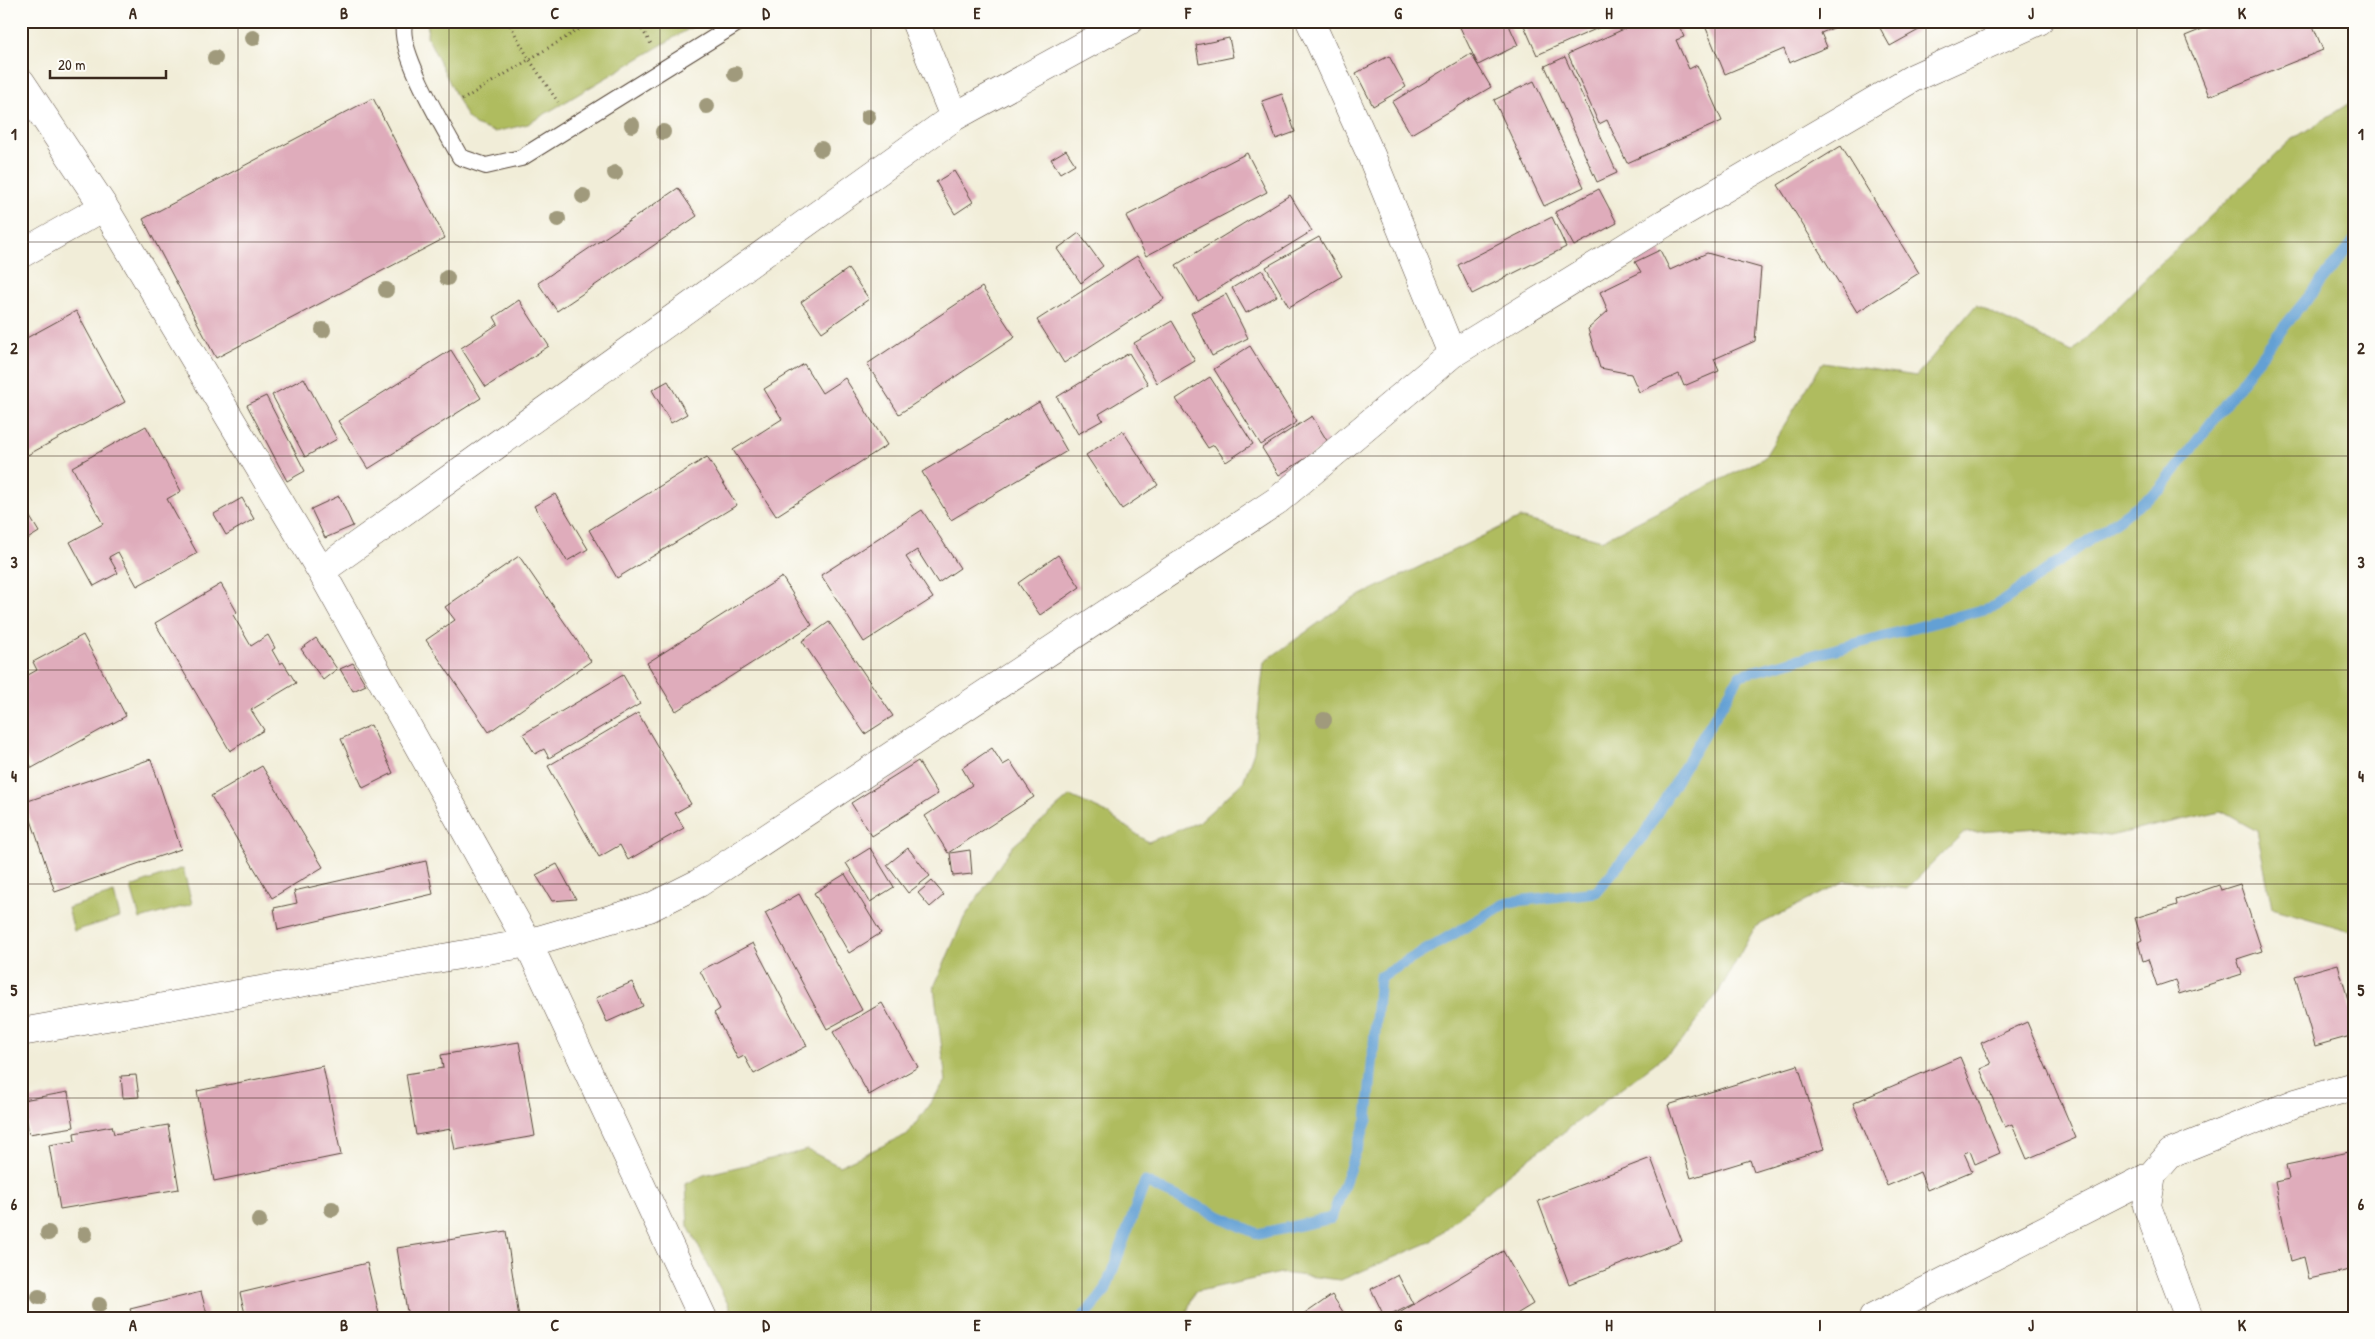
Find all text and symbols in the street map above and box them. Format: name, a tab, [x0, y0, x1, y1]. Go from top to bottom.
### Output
text: A	[129, 2, 137, 24]
text: B	[340, 2, 348, 24]
text: C	[551, 2, 560, 24]
text: D	[762, 2, 770, 24]
text: E	[973, 2, 981, 24]
text: F	[1184, 2, 1192, 24]
text: G	[1394, 2, 1402, 24]
text: H	[1605, 2, 1613, 24]
text: I	[1818, 2, 1822, 24]
text: J	[2028, 2, 2034, 24]
text: K	[2238, 2, 2247, 24]
scale bar	[50, 48, 166, 80]
text: 20 m	[58, 54, 85, 75]
text: 1	[11, 123, 17, 145]
text: 1	[2358, 123, 2364, 145]
text: 2	[10, 337, 18, 359]
text: 2	[2357, 337, 2365, 359]
text: 3	[10, 551, 18, 573]
text: 3	[2357, 551, 2365, 573]
text: 4	[11, 765, 17, 787]
text: 4	[2358, 765, 2364, 787]
text: 5	[11, 979, 18, 1001]
text: 5	[2358, 979, 2365, 1001]
text: 6	[11, 1193, 18, 1215]
text: 6	[2358, 1193, 2365, 1215]
text: A	[129, 1314, 137, 1336]
text: B	[340, 1314, 348, 1336]
text: C	[551, 1314, 560, 1336]
text: D	[762, 1314, 770, 1336]
text: E	[973, 1314, 981, 1336]
text: F	[1184, 1314, 1192, 1336]
text: G	[1394, 1314, 1402, 1336]
text: H	[1605, 1314, 1613, 1336]
text: I	[1818, 1314, 1822, 1336]
text: J	[2028, 1314, 2034, 1336]
text: K	[2238, 1314, 2247, 1336]

